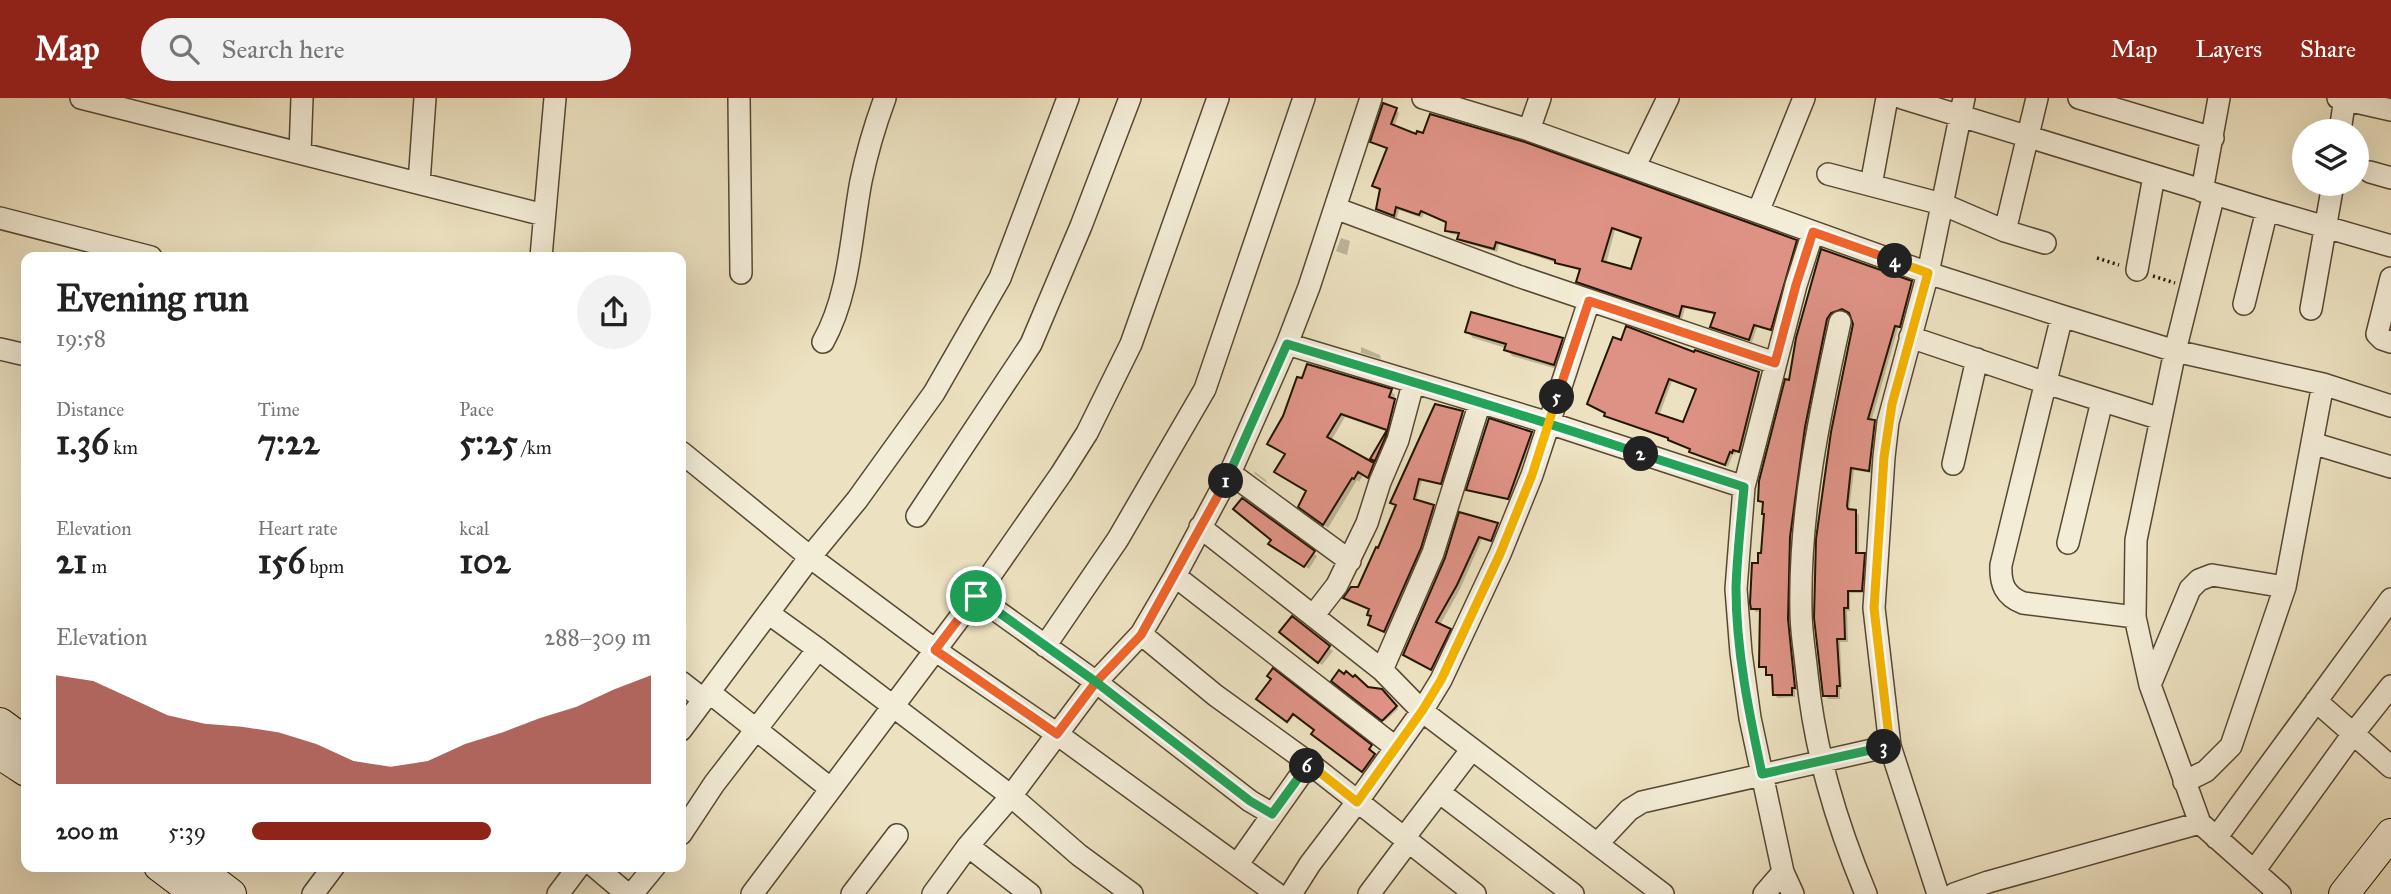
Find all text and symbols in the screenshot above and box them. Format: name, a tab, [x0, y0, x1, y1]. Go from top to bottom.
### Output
search box	[141, 18, 631, 81]
text: Map	[35, 29, 99, 69]
icon: search	[165, 30, 203, 68]
text: Search here	[221, 33, 345, 65]
text: Map	[2111, 34, 2158, 64]
text: Layers	[2196, 34, 2262, 64]
text: Share	[2300, 34, 2356, 64]
map controls	[2292, 119, 2369, 196]
button: layers	[2292, 119, 2369, 196]
pin: 4	[1878, 244, 1912, 278]
text: 4	[1889, 249, 1900, 272]
text: Evening run	[56, 275, 249, 321]
button: share	[577, 275, 651, 349]
text: 19:58	[56, 324, 106, 352]
pin: 5	[1540, 380, 1574, 414]
text: 5	[1552, 385, 1561, 408]
text: Distance	[56, 398, 124, 421]
text: Time	[258, 398, 300, 421]
text: Pace	[459, 398, 494, 421]
text: 1.36	[56, 421, 109, 464]
text: 7:22	[258, 421, 320, 464]
text: 5:25	[459, 421, 518, 464]
text: km	[109, 436, 138, 459]
text: /km	[518, 436, 552, 459]
pin: 2	[1624, 436, 1658, 472]
text: 2	[1636, 442, 1645, 465]
pin: 1	[1208, 464, 1244, 498]
text: 1	[1222, 469, 1229, 492]
text: Elevation	[56, 517, 131, 540]
text: Heart rate	[258, 517, 338, 540]
text: kcal	[459, 517, 489, 540]
text: 21	[56, 540, 87, 583]
text: 156	[258, 540, 305, 583]
text: 102	[459, 540, 511, 583]
text: m	[87, 555, 107, 578]
text: bpm	[305, 555, 344, 578]
pin	[946, 566, 1006, 626]
icon: arrive	[957, 577, 995, 615]
text: Elevation	[56, 623, 147, 651]
text: 288–309 m	[544, 623, 651, 651]
pin: 3	[1867, 730, 1902, 764]
text: 3	[1880, 735, 1887, 758]
pin: 6	[1290, 748, 1324, 784]
text: 6	[1302, 754, 1311, 777]
text: 200 m	[56, 817, 118, 845]
text: 5:39	[168, 817, 206, 845]

